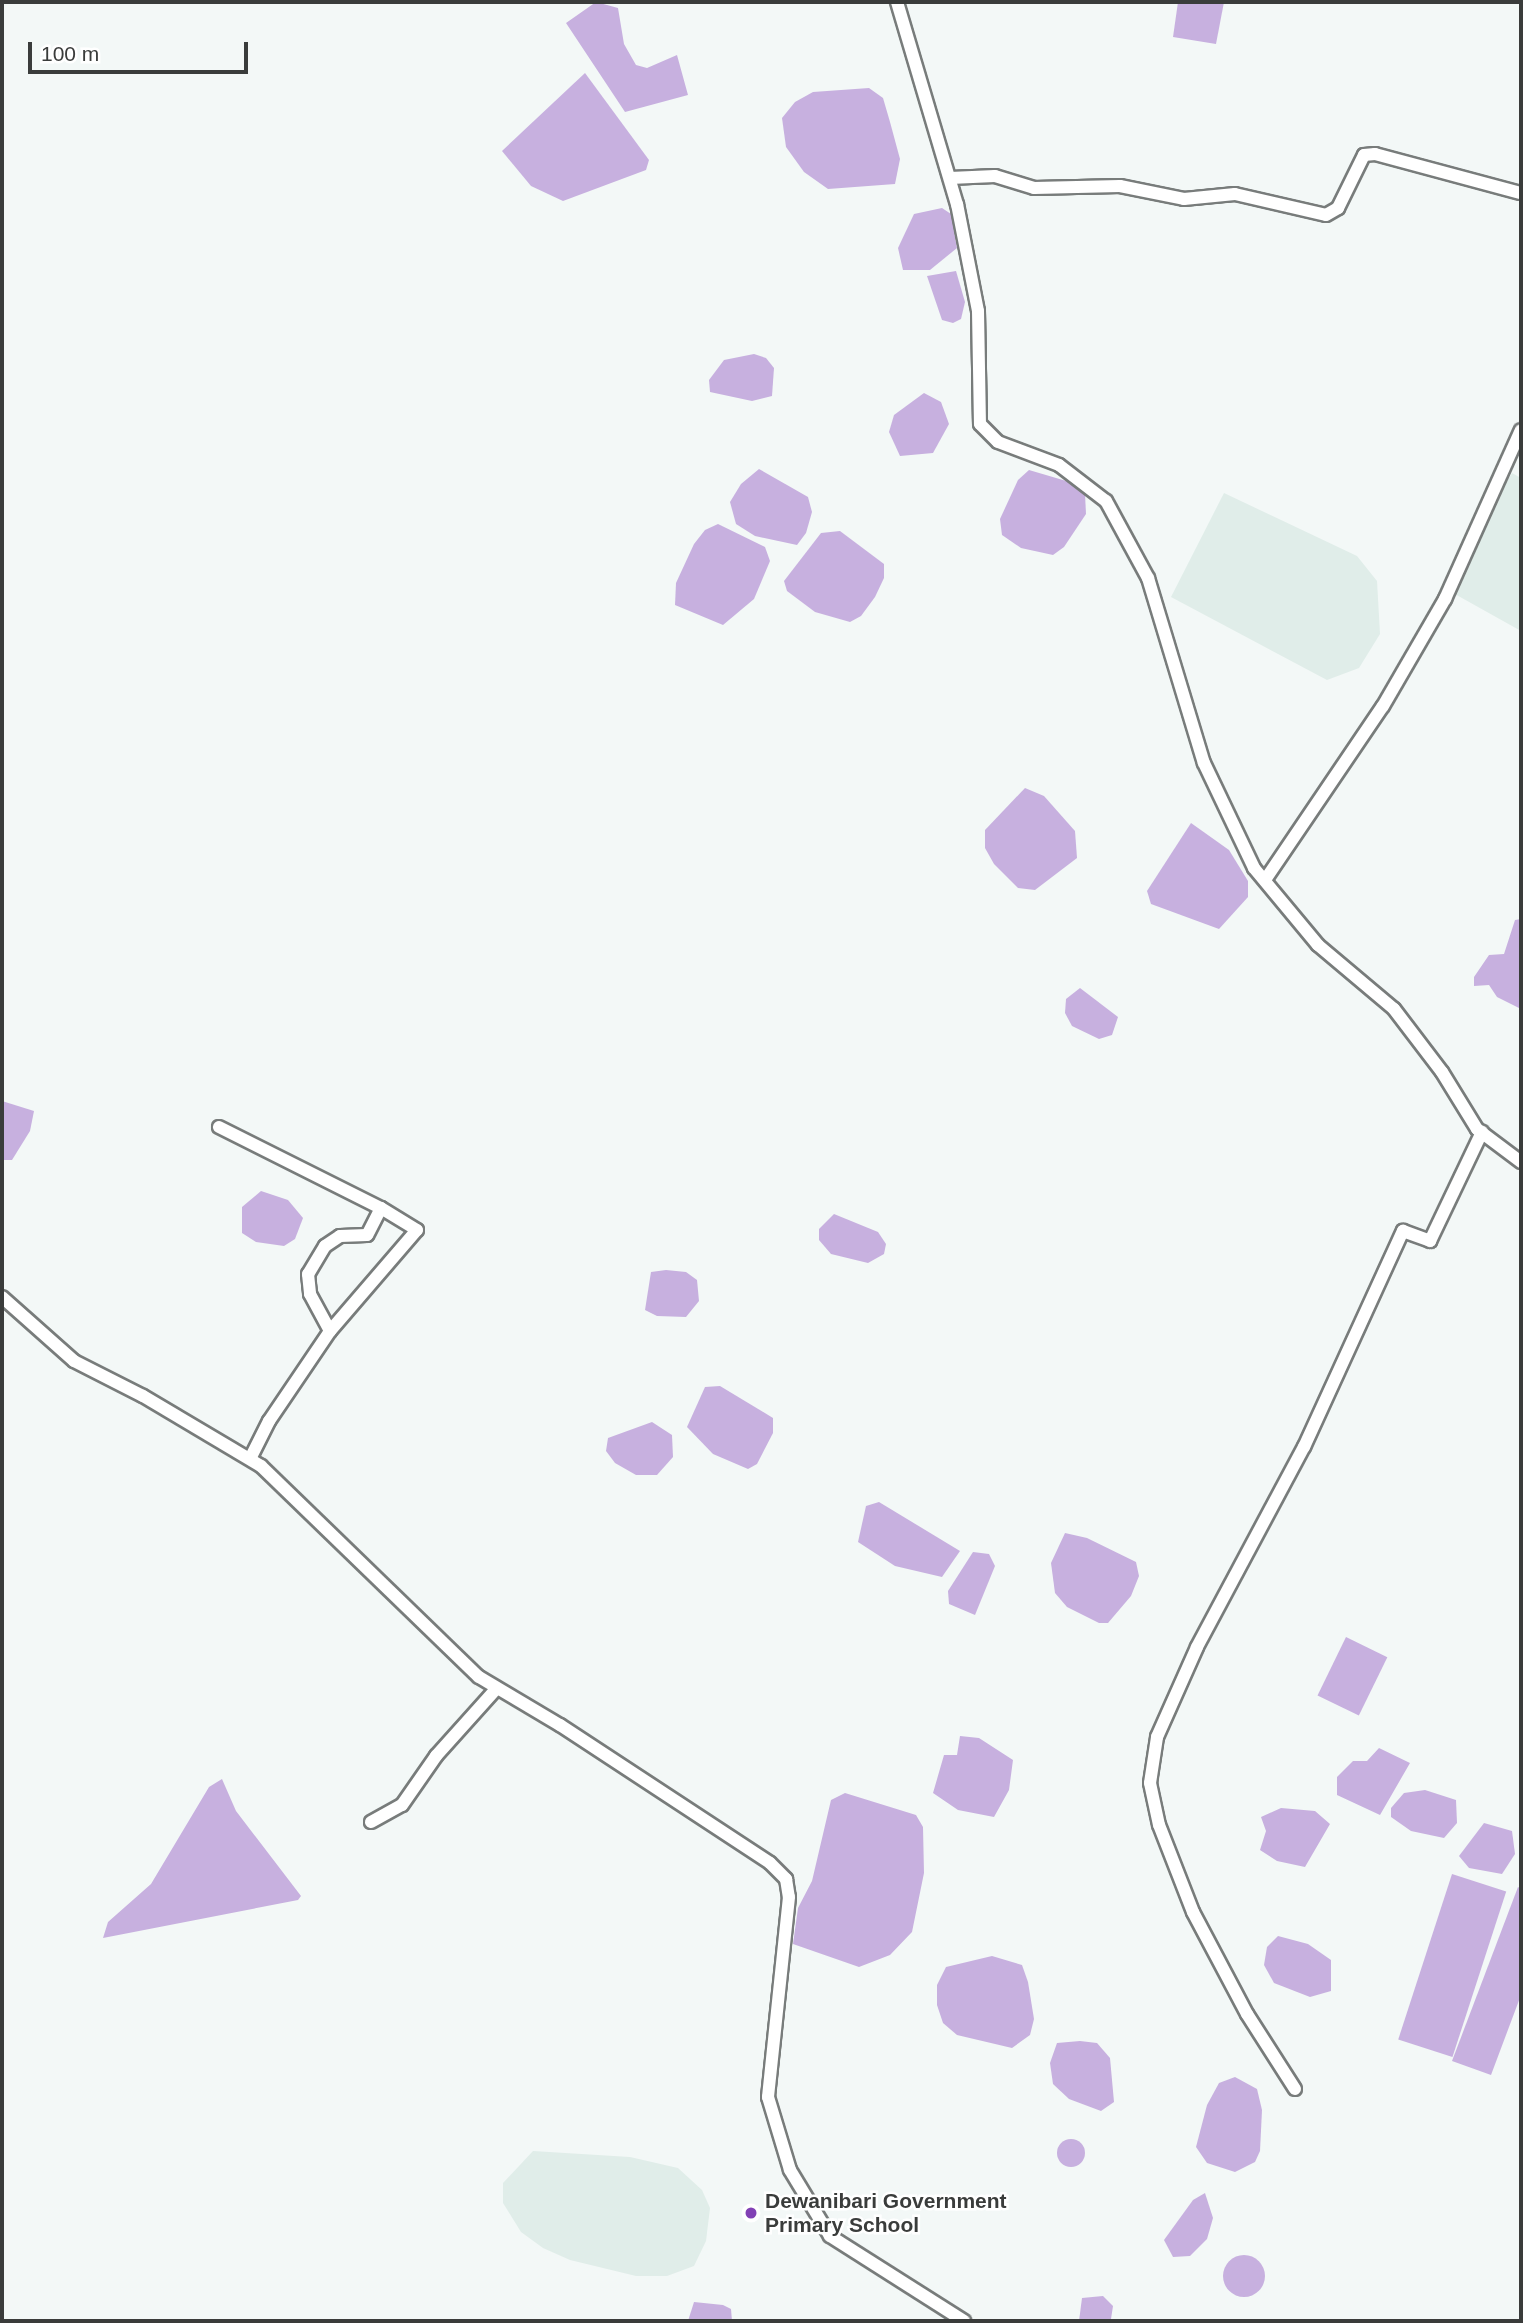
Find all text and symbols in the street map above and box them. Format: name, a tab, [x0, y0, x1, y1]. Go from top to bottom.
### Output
scale bar	[32, 28, 252, 72]
text: 100 m	[41, 42, 99, 65]
place label: Dewanibari Government Primary School	[765, 2188, 1007, 2238]
marker: Dewanibari Government Primary School	[743, 2205, 759, 2221]

